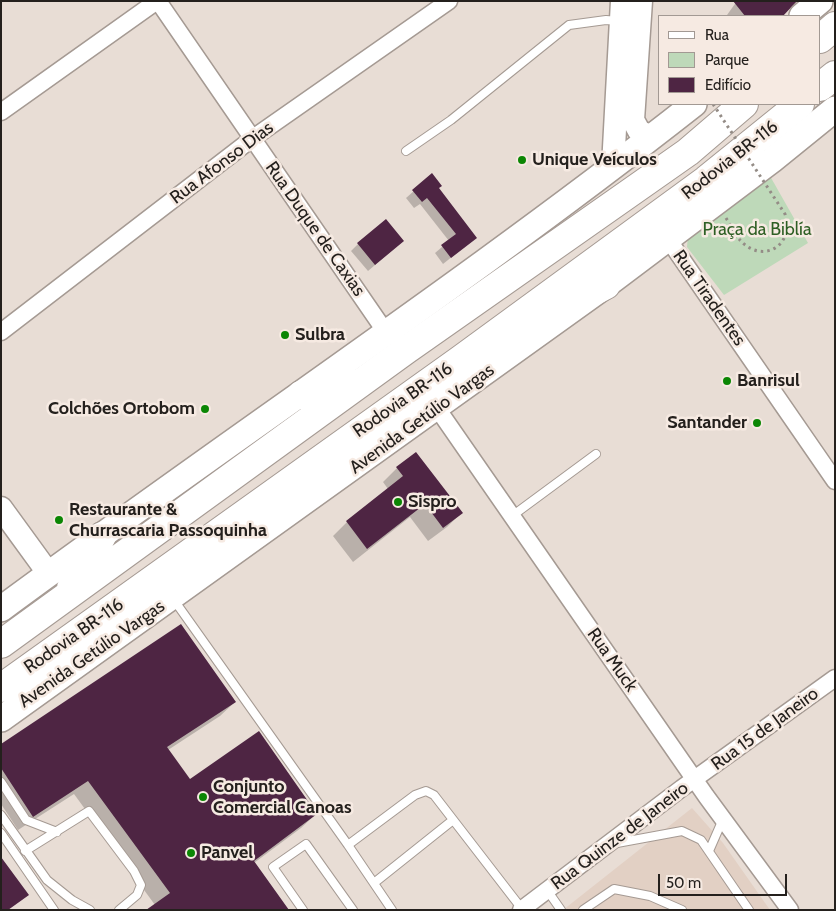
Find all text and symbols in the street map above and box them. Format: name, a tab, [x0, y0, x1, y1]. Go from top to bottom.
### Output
legend	[658, 15, 821, 105]
text: Rua	[705, 26, 729, 44]
text: Parque	[705, 51, 749, 69]
text: Edifício	[705, 76, 751, 94]
street label: Rodovia BR-116	[677, 116, 783, 204]
street label: Rua Afonso Dias	[166, 117, 278, 209]
place label: Unique Veículos	[532, 149, 657, 171]
marker: Unique Veículos	[516, 154, 528, 166]
street label: Rua Duque de Caxias	[260, 158, 370, 300]
park label: Praça da Biblía	[702, 219, 812, 241]
street label: Rua Tiradentes	[668, 246, 750, 350]
place label: Sulbra	[295, 324, 345, 346]
marker: Sulbra	[279, 329, 291, 341]
street label: Rodovia BR-116	[349, 358, 457, 442]
street label: Avenida Getúlio Vargas	[346, 359, 498, 479]
place label: Banrisul	[737, 370, 800, 392]
marker: Banrisul	[721, 375, 733, 387]
place label: Colchões Ortobom	[48, 398, 195, 420]
marker: Colchões Ortobom	[199, 403, 211, 415]
place label: Santander	[667, 412, 747, 434]
marker: Santander	[751, 417, 763, 429]
place label: Sispro	[408, 491, 457, 513]
marker: Sispro	[392, 496, 404, 508]
place label: Restaurante & Churrascaria Passoquinha	[69, 499, 267, 542]
marker: Restaurante & Churrascaria Passoquinha	[53, 514, 65, 526]
street label: Rodovia BR-116	[20, 594, 128, 678]
street label: Avenida Getúlio Vargas	[15, 595, 169, 713]
street label: Rua Muck	[582, 624, 642, 696]
street label: Rua 15 de Janeiro	[707, 683, 823, 775]
place label: Conjunto Comercial Canoas	[213, 776, 352, 819]
street label: Rua Quinze de Janeiro	[547, 777, 693, 895]
marker: Conjunto Comercial Canoas	[197, 791, 209, 803]
place label: Panvel	[201, 842, 253, 864]
marker: Panvel	[185, 847, 197, 859]
scale bar	[661, 864, 790, 896]
text: 50 m	[666, 874, 701, 892]

